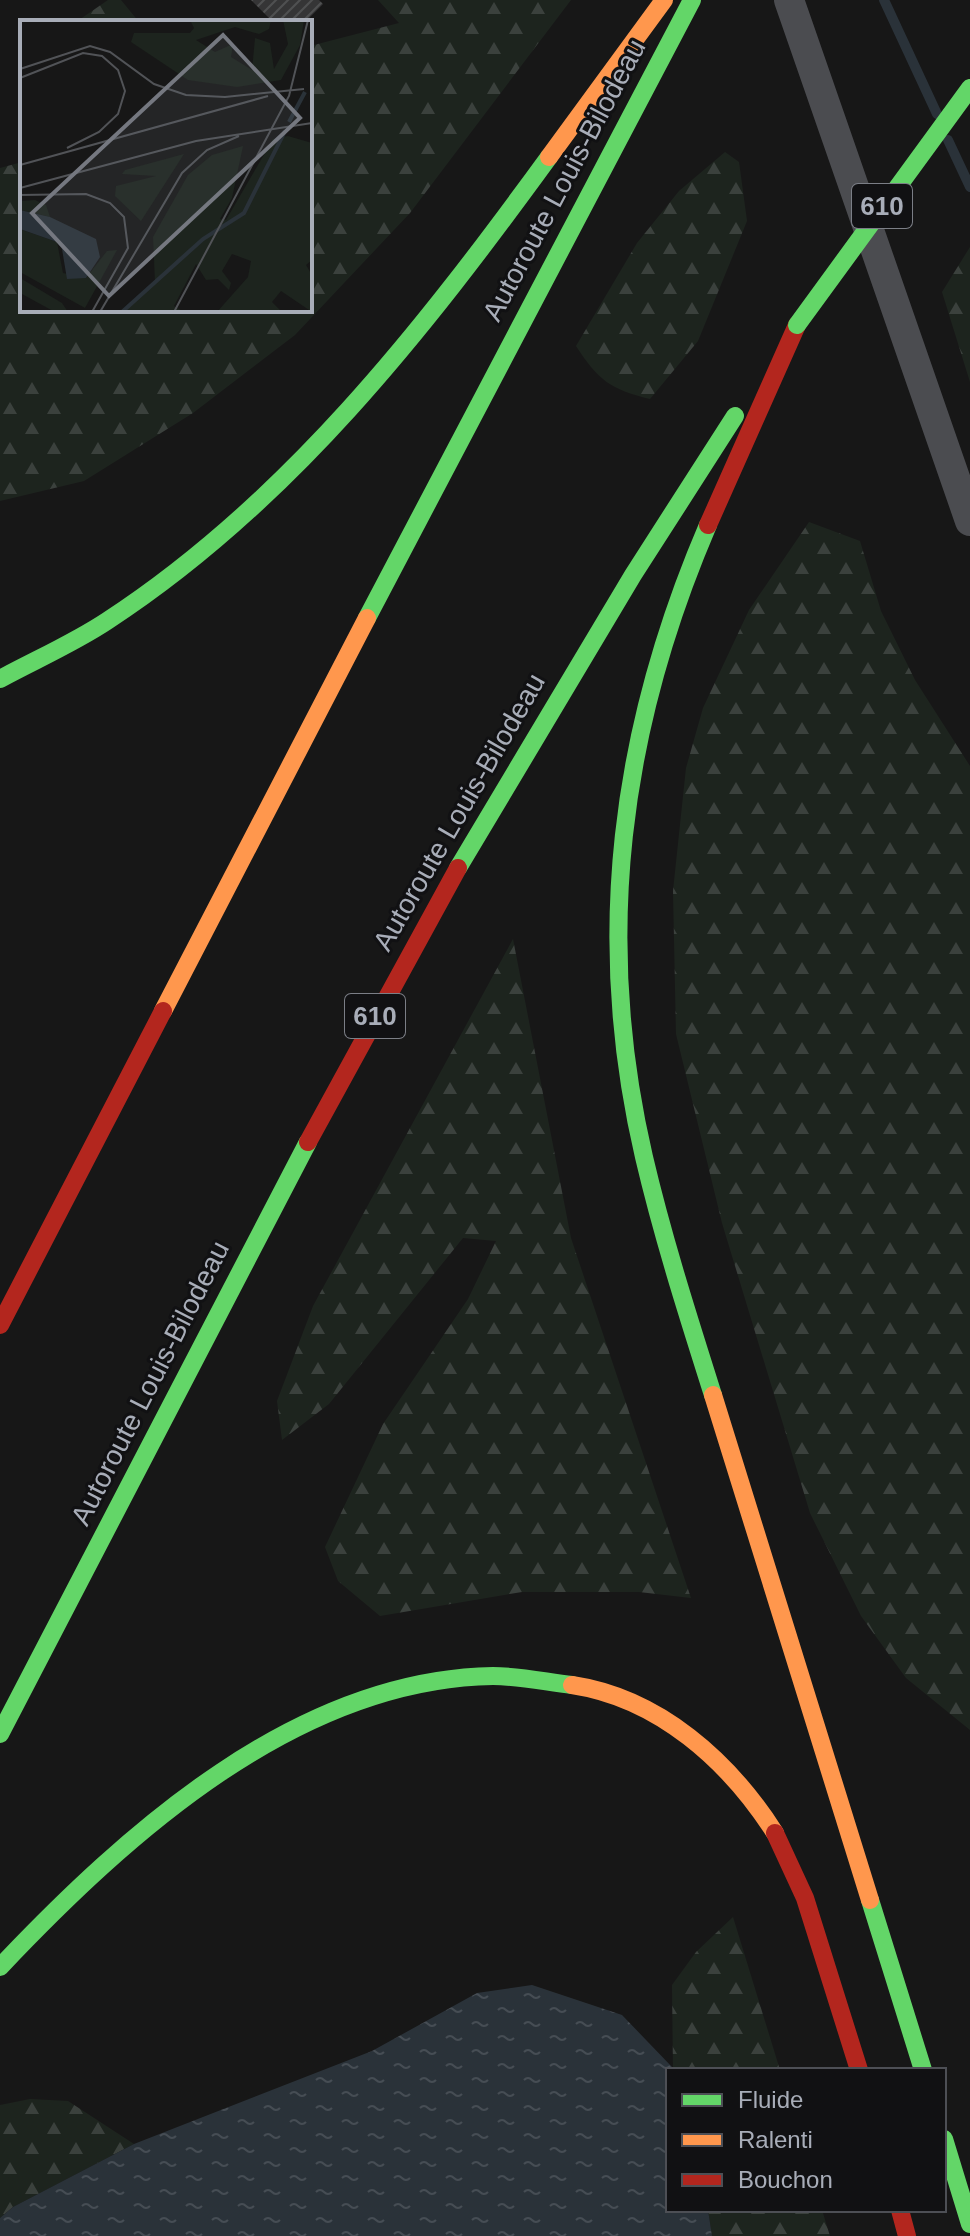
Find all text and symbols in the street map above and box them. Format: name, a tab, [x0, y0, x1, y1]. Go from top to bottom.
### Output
inset map	[20, 20, 312, 312]
street label: Autoroute Louis-Bilodeau	[477, 34, 651, 326]
road number: 610	[852, 184, 912, 228]
street label: Autoroute Louis-Bilodeau	[367, 668, 551, 956]
road number: 610	[345, 994, 405, 1038]
street label: Autoroute Louis-Bilodeau	[65, 1236, 235, 1530]
legend	[666, 2068, 946, 2212]
text: Fluide	[738, 2086, 803, 2113]
text: Ralenti	[738, 2126, 813, 2153]
text: Bouchon	[738, 2166, 833, 2193]

